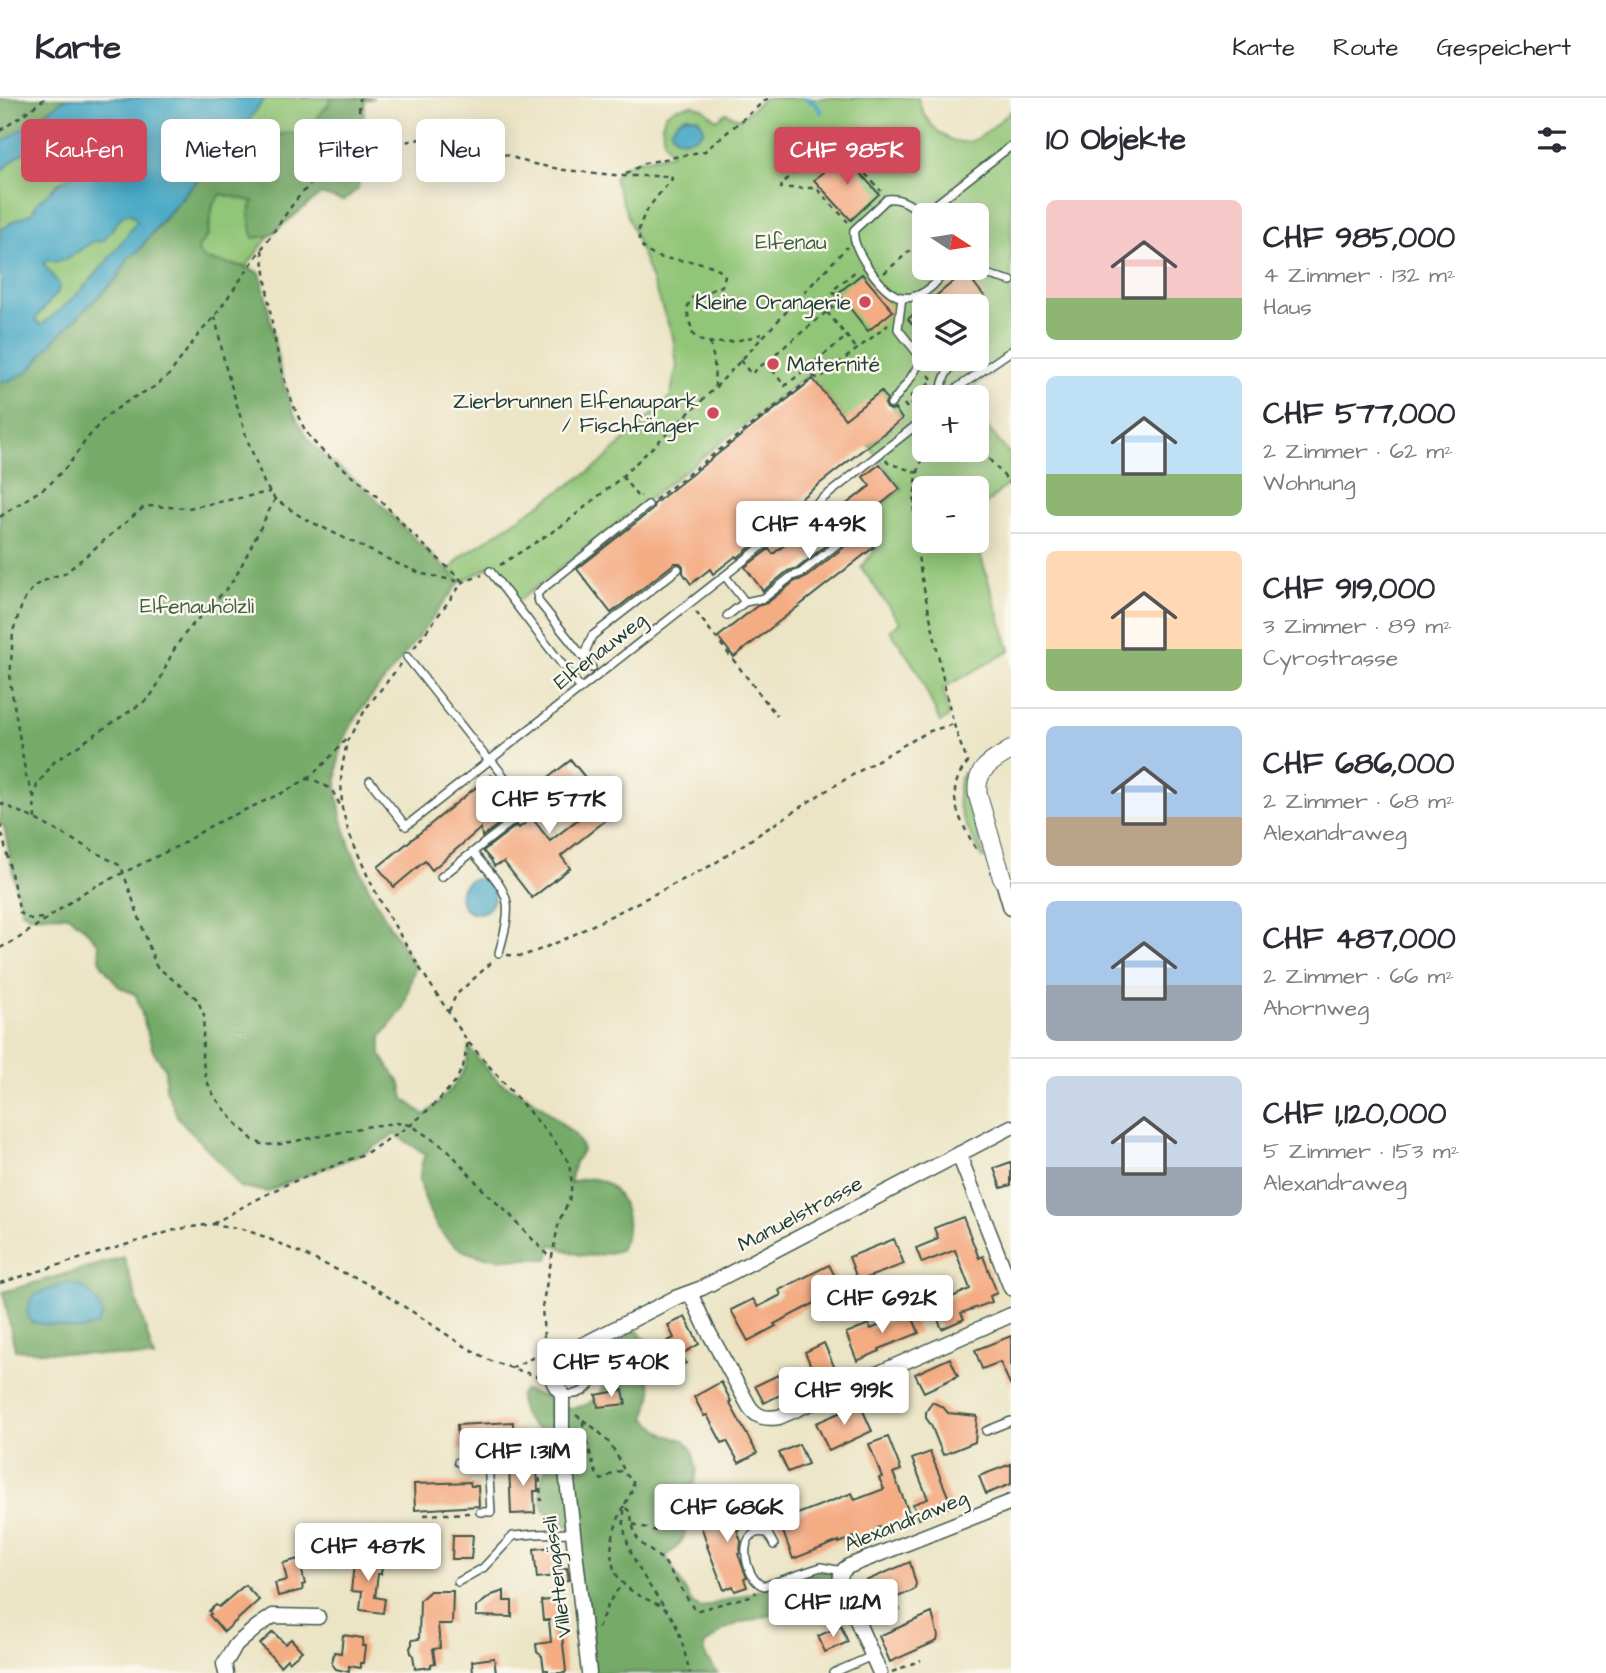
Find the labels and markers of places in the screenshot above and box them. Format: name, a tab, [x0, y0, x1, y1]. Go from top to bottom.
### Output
pin: CHF 985K	[775, 127, 919, 187]
place label: Kleine Orangerie	[695, 288, 851, 319]
marker: Kleine Orangerie	[857, 294, 873, 310]
place label: Maternité	[787, 350, 880, 379]
marker: Maternité	[765, 356, 781, 372]
place label: Zierbrunnen Elfenaupark / Fischfänger	[453, 387, 699, 442]
marker: Zierbrunnen Elfenaupark / Fischfänger	[705, 405, 721, 421]
pin: CHF 449K	[737, 502, 881, 561]
pin: CHF 577K	[477, 776, 621, 836]
pin: CHF 692K	[810, 1276, 954, 1335]
pin: CHF 540K	[539, 1340, 683, 1399]
pin: CHF 919K	[772, 1368, 916, 1427]
pin: CHF 1.31M	[443, 1428, 603, 1488]
pin: CHF 686K	[655, 1484, 799, 1544]
pin: CHF 487K	[296, 1524, 440, 1583]
pin: CHF 1.12M	[753, 1580, 913, 1639]

